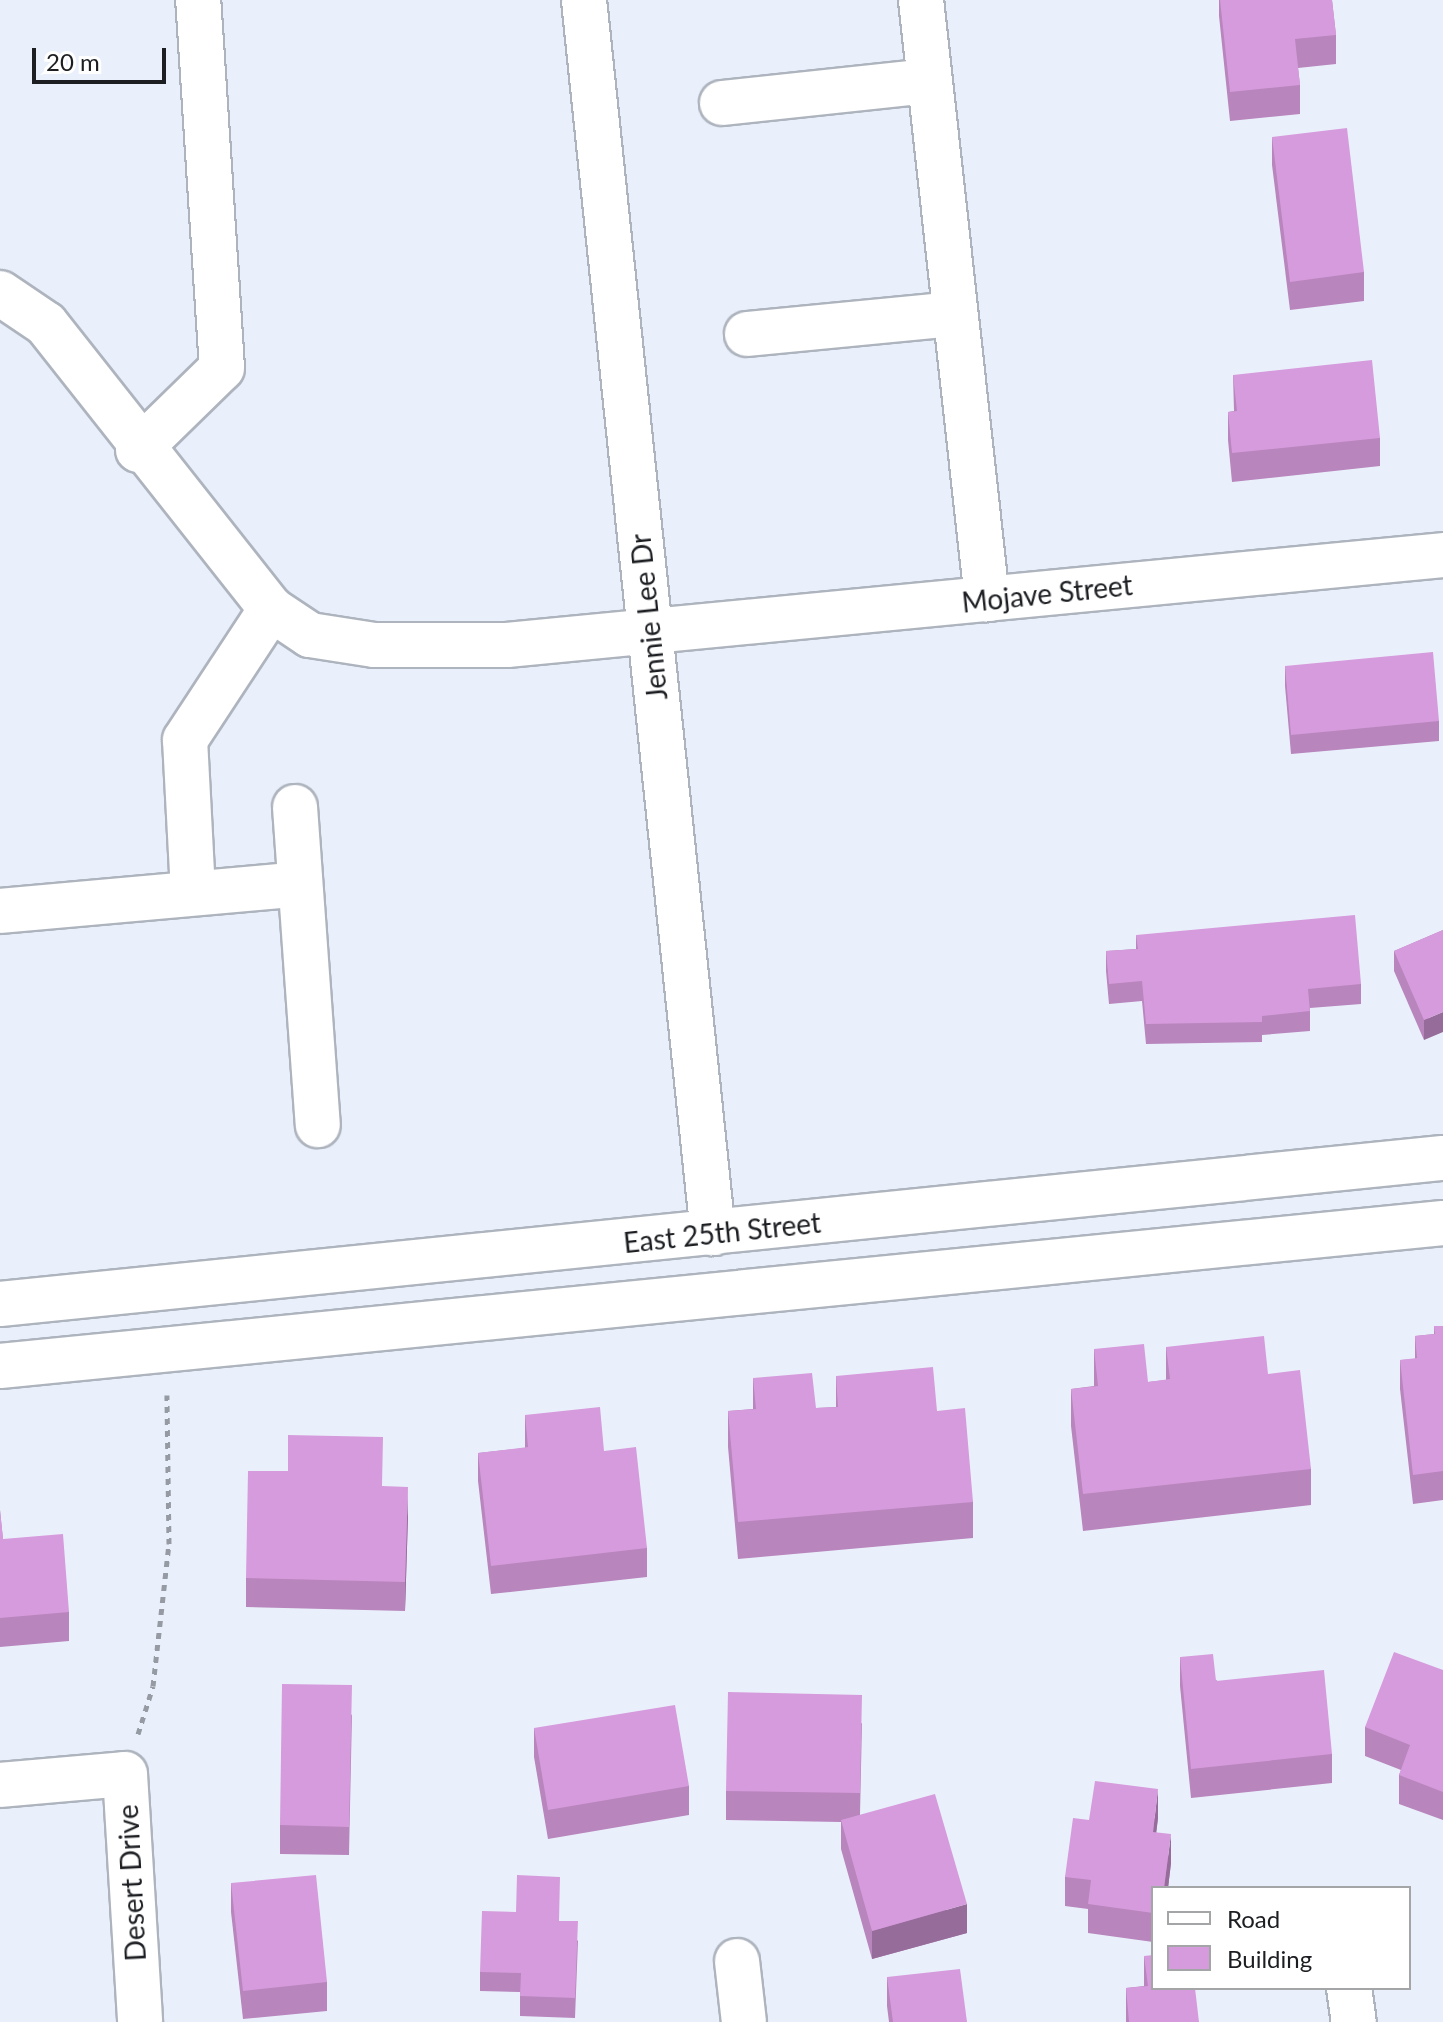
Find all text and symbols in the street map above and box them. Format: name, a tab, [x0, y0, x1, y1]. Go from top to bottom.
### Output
scale bar	[36, 32, 170, 82]
text: 20 m	[46, 47, 100, 76]
street label: Jennie Lee Dr	[623, 532, 673, 702]
street label: Mojave Street	[960, 567, 1134, 619]
street label: East 25th Street	[622, 1205, 822, 1259]
street label: Desert Drive	[110, 1804, 152, 1962]
legend	[1151, 1886, 1411, 1990]
text: Road	[1227, 1904, 1280, 1933]
text: Building	[1227, 1944, 1312, 1973]

